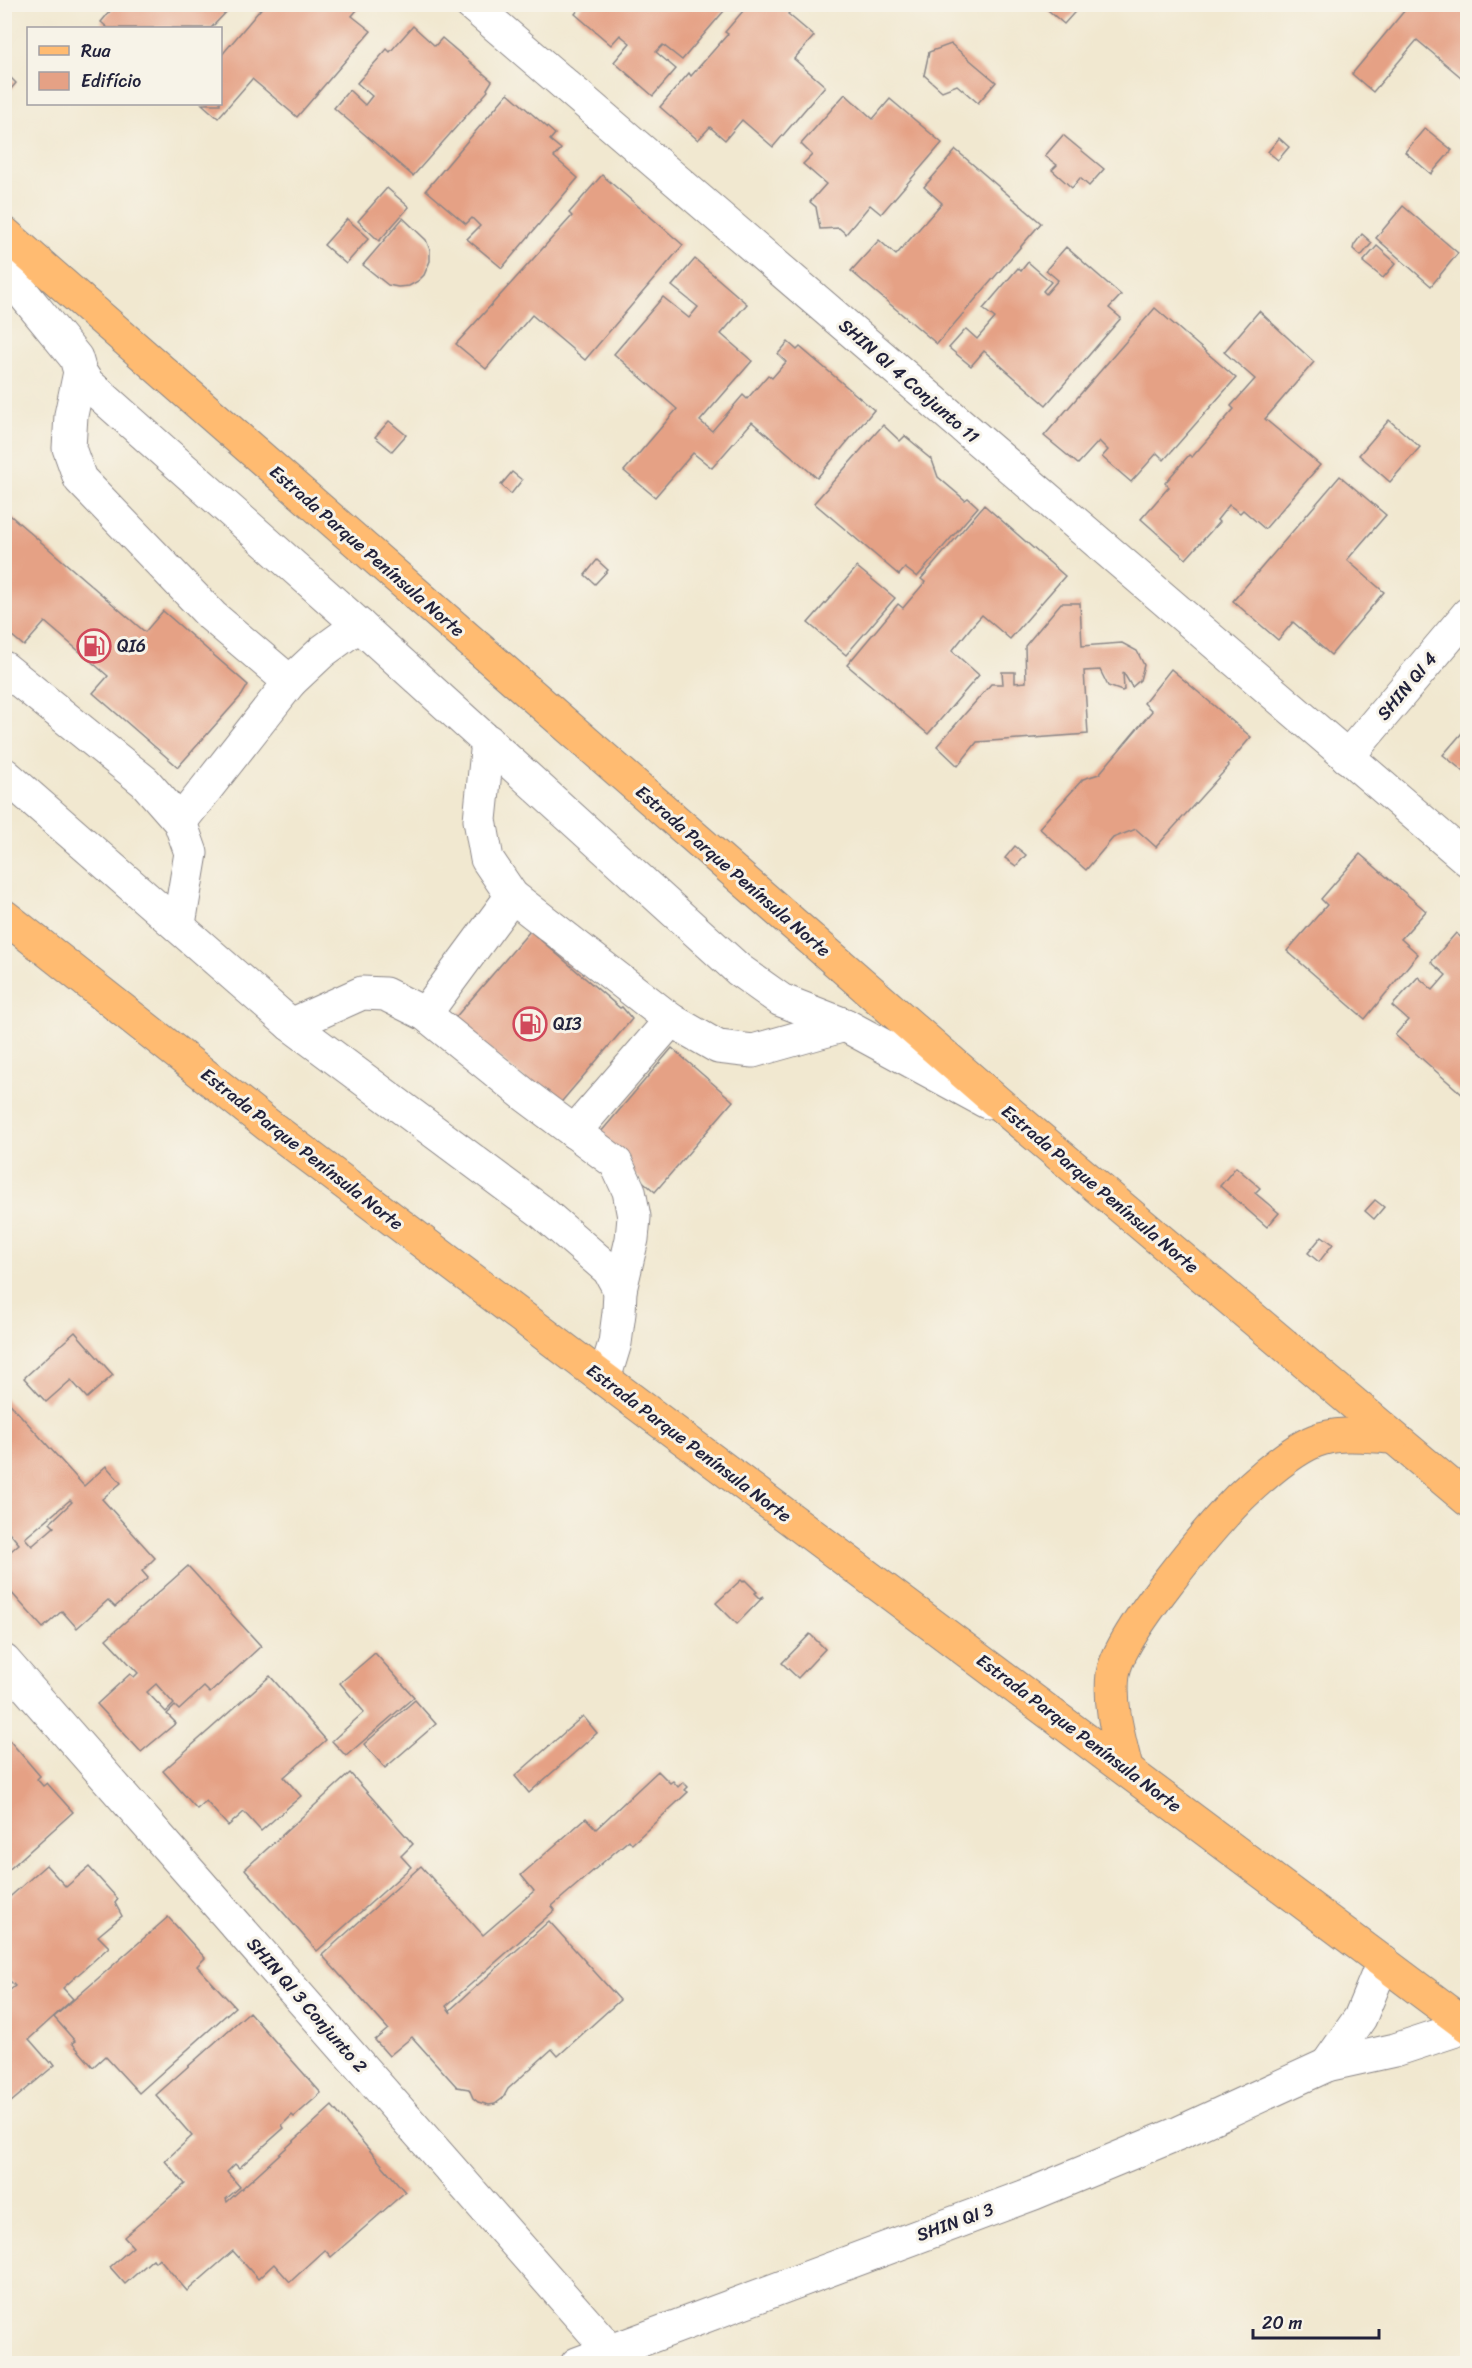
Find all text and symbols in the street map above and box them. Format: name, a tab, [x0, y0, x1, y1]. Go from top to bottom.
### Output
legend	[27, 27, 222, 105]
text: Rua	[81, 35, 112, 67]
text: Edifício	[81, 65, 141, 97]
street label: SHIN QI 4 Conjunto 11	[831, 310, 987, 452]
street label: Estrada Parque Península Norte	[262, 457, 472, 645]
fuel station icon: QI6	[76, 628, 112, 664]
place label: QI6	[117, 630, 146, 662]
street label: SHIN QI 4	[1368, 644, 1446, 728]
street label: Estrada Parque Península Norte	[628, 777, 838, 965]
fuel station icon: QI3	[512, 1006, 548, 1042]
place label: QI3	[553, 1008, 582, 1040]
street label: Estrada Parque Península Norte	[193, 1059, 411, 1239]
street label: Estrada Parque Península Norte	[994, 1096, 1206, 1282]
street label: Estrada Parque Península Norte	[579, 1355, 799, 1531]
street label: Estrada Parque Península Norte	[969, 1645, 1189, 1821]
street label: SHIN QI 3 Conjunto 2	[238, 1930, 376, 2080]
street label: SHIN QI 3	[912, 2193, 998, 2251]
scale bar	[1253, 2302, 1379, 2340]
text: 20 m	[1262, 2307, 1302, 2339]

